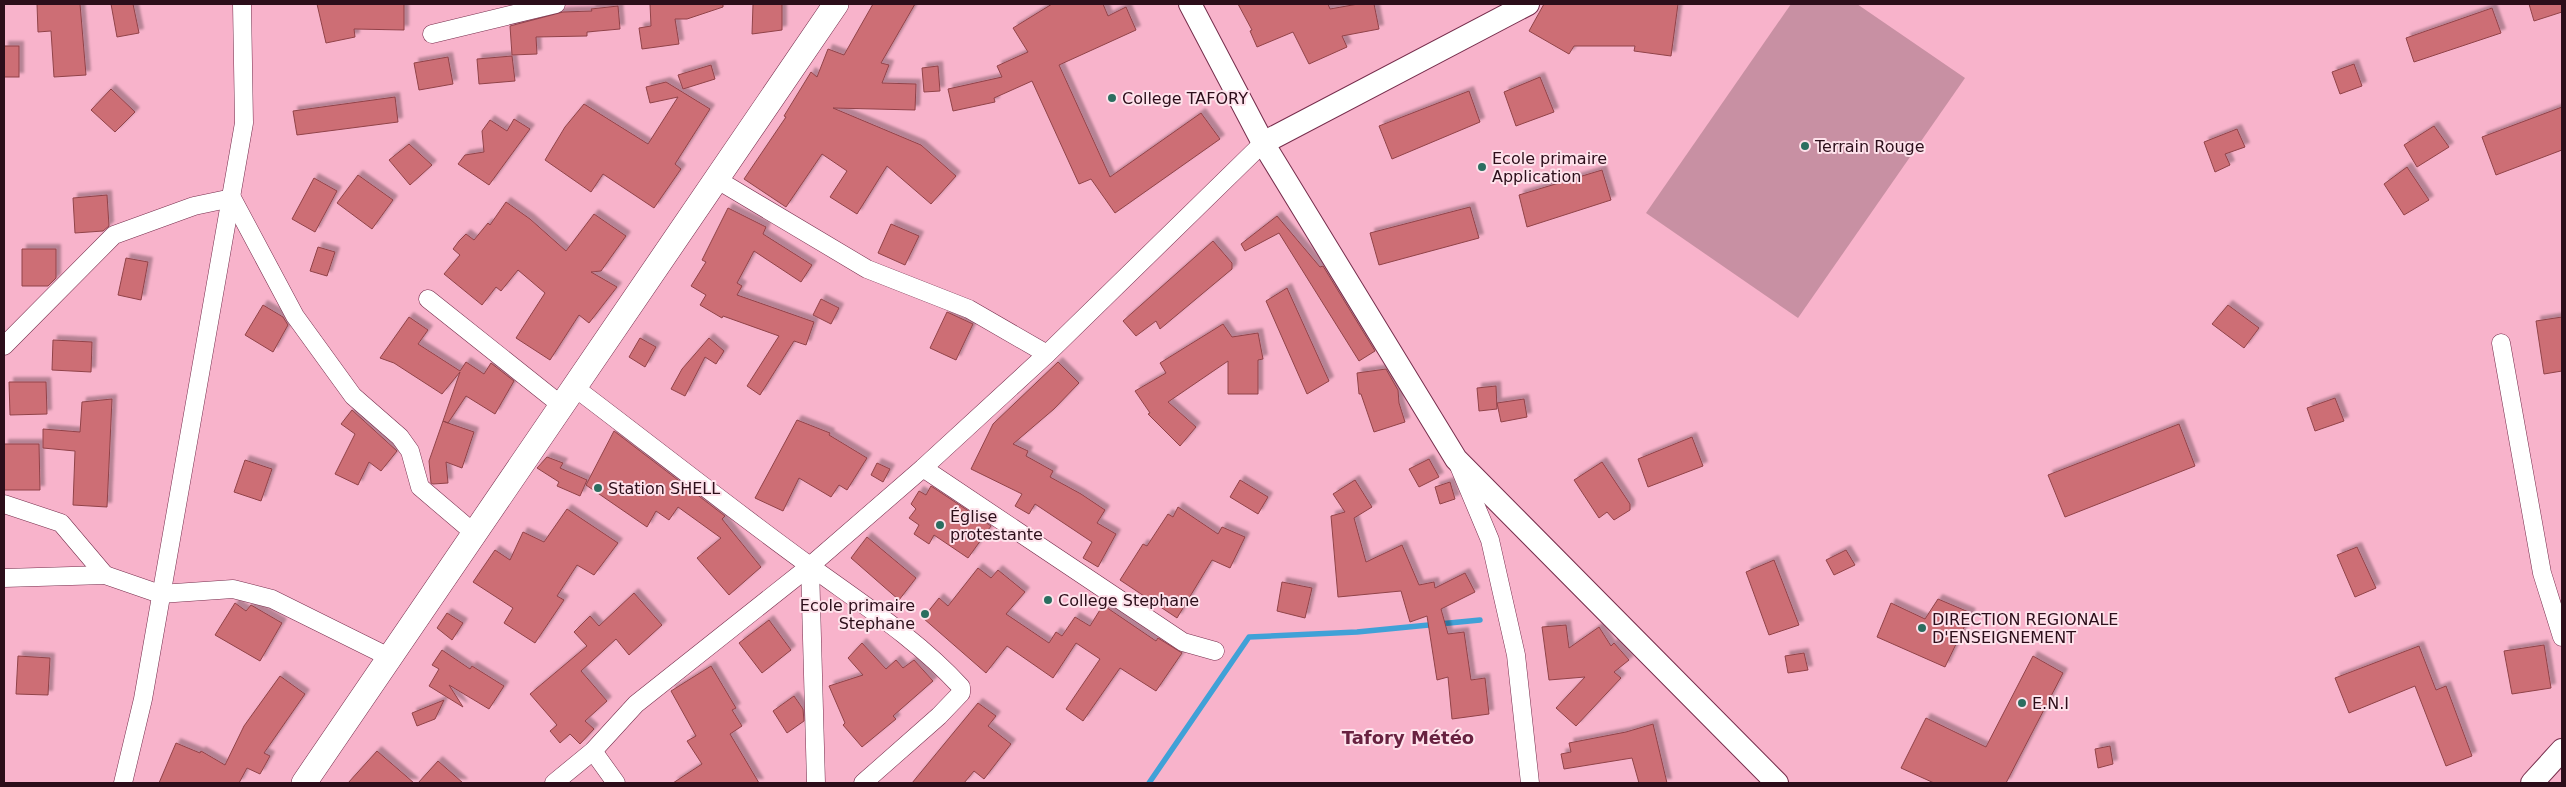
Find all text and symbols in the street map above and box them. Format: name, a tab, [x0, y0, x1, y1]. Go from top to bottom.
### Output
place label: College TAFORY	[1122, 89, 1248, 108]
marker: College TAFORY	[1106, 92, 1118, 104]
place label: Terrain Rouge	[1814, 137, 1925, 156]
marker: Terrain Rouge	[1799, 140, 1811, 152]
place label: Ecole primaire Application	[1492, 149, 1607, 186]
marker: Ecole primaire Application	[1476, 161, 1488, 173]
place label: Station SHELL	[608, 479, 720, 498]
marker: Station SHELL	[592, 482, 604, 494]
place label: Église protestante	[950, 507, 1043, 544]
marker: Église protestante	[934, 519, 946, 531]
place label: College Stephane	[1058, 591, 1199, 610]
marker: College Stephane	[1042, 594, 1054, 606]
place label: Ecole primaire Stephane	[800, 596, 915, 633]
marker: Ecole primaire Stephane	[919, 608, 931, 620]
place label: DIRECTION REGIONALE D'ENSEIGNEMENT	[1932, 610, 2118, 647]
marker: DIRECTION REGIONALE D'ENSEIGNEMENT	[1916, 622, 1928, 634]
place label: E.N.I	[2032, 694, 2069, 713]
marker: E.N.I	[2016, 697, 2028, 709]
district label: Tafory Météo	[1342, 727, 1474, 748]

